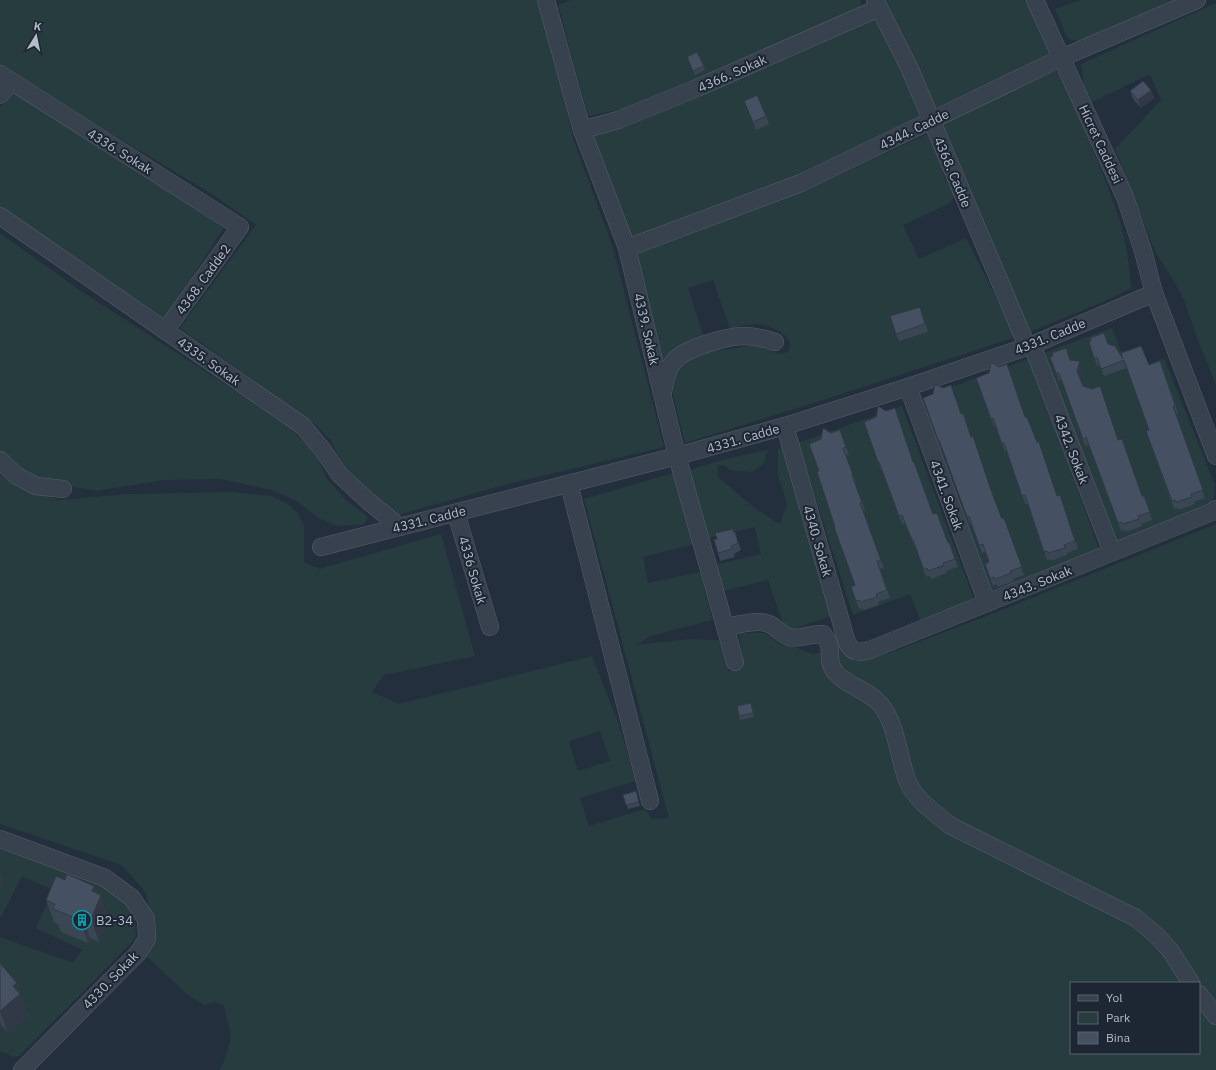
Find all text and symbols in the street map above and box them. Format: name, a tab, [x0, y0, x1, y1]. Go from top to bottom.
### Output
north arrow	[16, 16, 56, 56]
text: K	[33, 19, 43, 34]
street label: 4366. Sokak	[695, 51, 769, 96]
street label: Hicret Caddesi	[1075, 102, 1126, 186]
street label: 4344. Cadde	[877, 105, 952, 154]
street label: 4336. Sokak	[84, 125, 155, 178]
street label: 4368. Cadde	[930, 134, 975, 210]
street label: 4368. Cadde2	[172, 241, 235, 318]
street label: 4339. Sokak	[630, 292, 663, 367]
street label: 4331. Cadde	[1012, 315, 1088, 358]
street label: 4335. Sokak	[174, 333, 244, 389]
street label: 4342. Sokak	[1050, 412, 1093, 487]
street label: 4331. Cadde	[705, 420, 782, 457]
street label: 4341. Sokak	[926, 458, 967, 533]
street label: 4331. Cadde	[391, 502, 468, 537]
street label: 4340. Sokak	[799, 504, 836, 579]
street label: 4336 Sokak	[455, 534, 490, 606]
street label: 4343. Sokak	[1000, 562, 1074, 605]
building icon: B2-34	[71, 909, 93, 931]
place label: B2-34	[96, 912, 133, 929]
street label: 4330. Sokak	[79, 948, 142, 1013]
legend	[1070, 982, 1200, 1054]
text: Yol	[1106, 990, 1123, 1005]
text: Park	[1106, 1010, 1131, 1025]
text: Bina	[1106, 1030, 1131, 1045]

